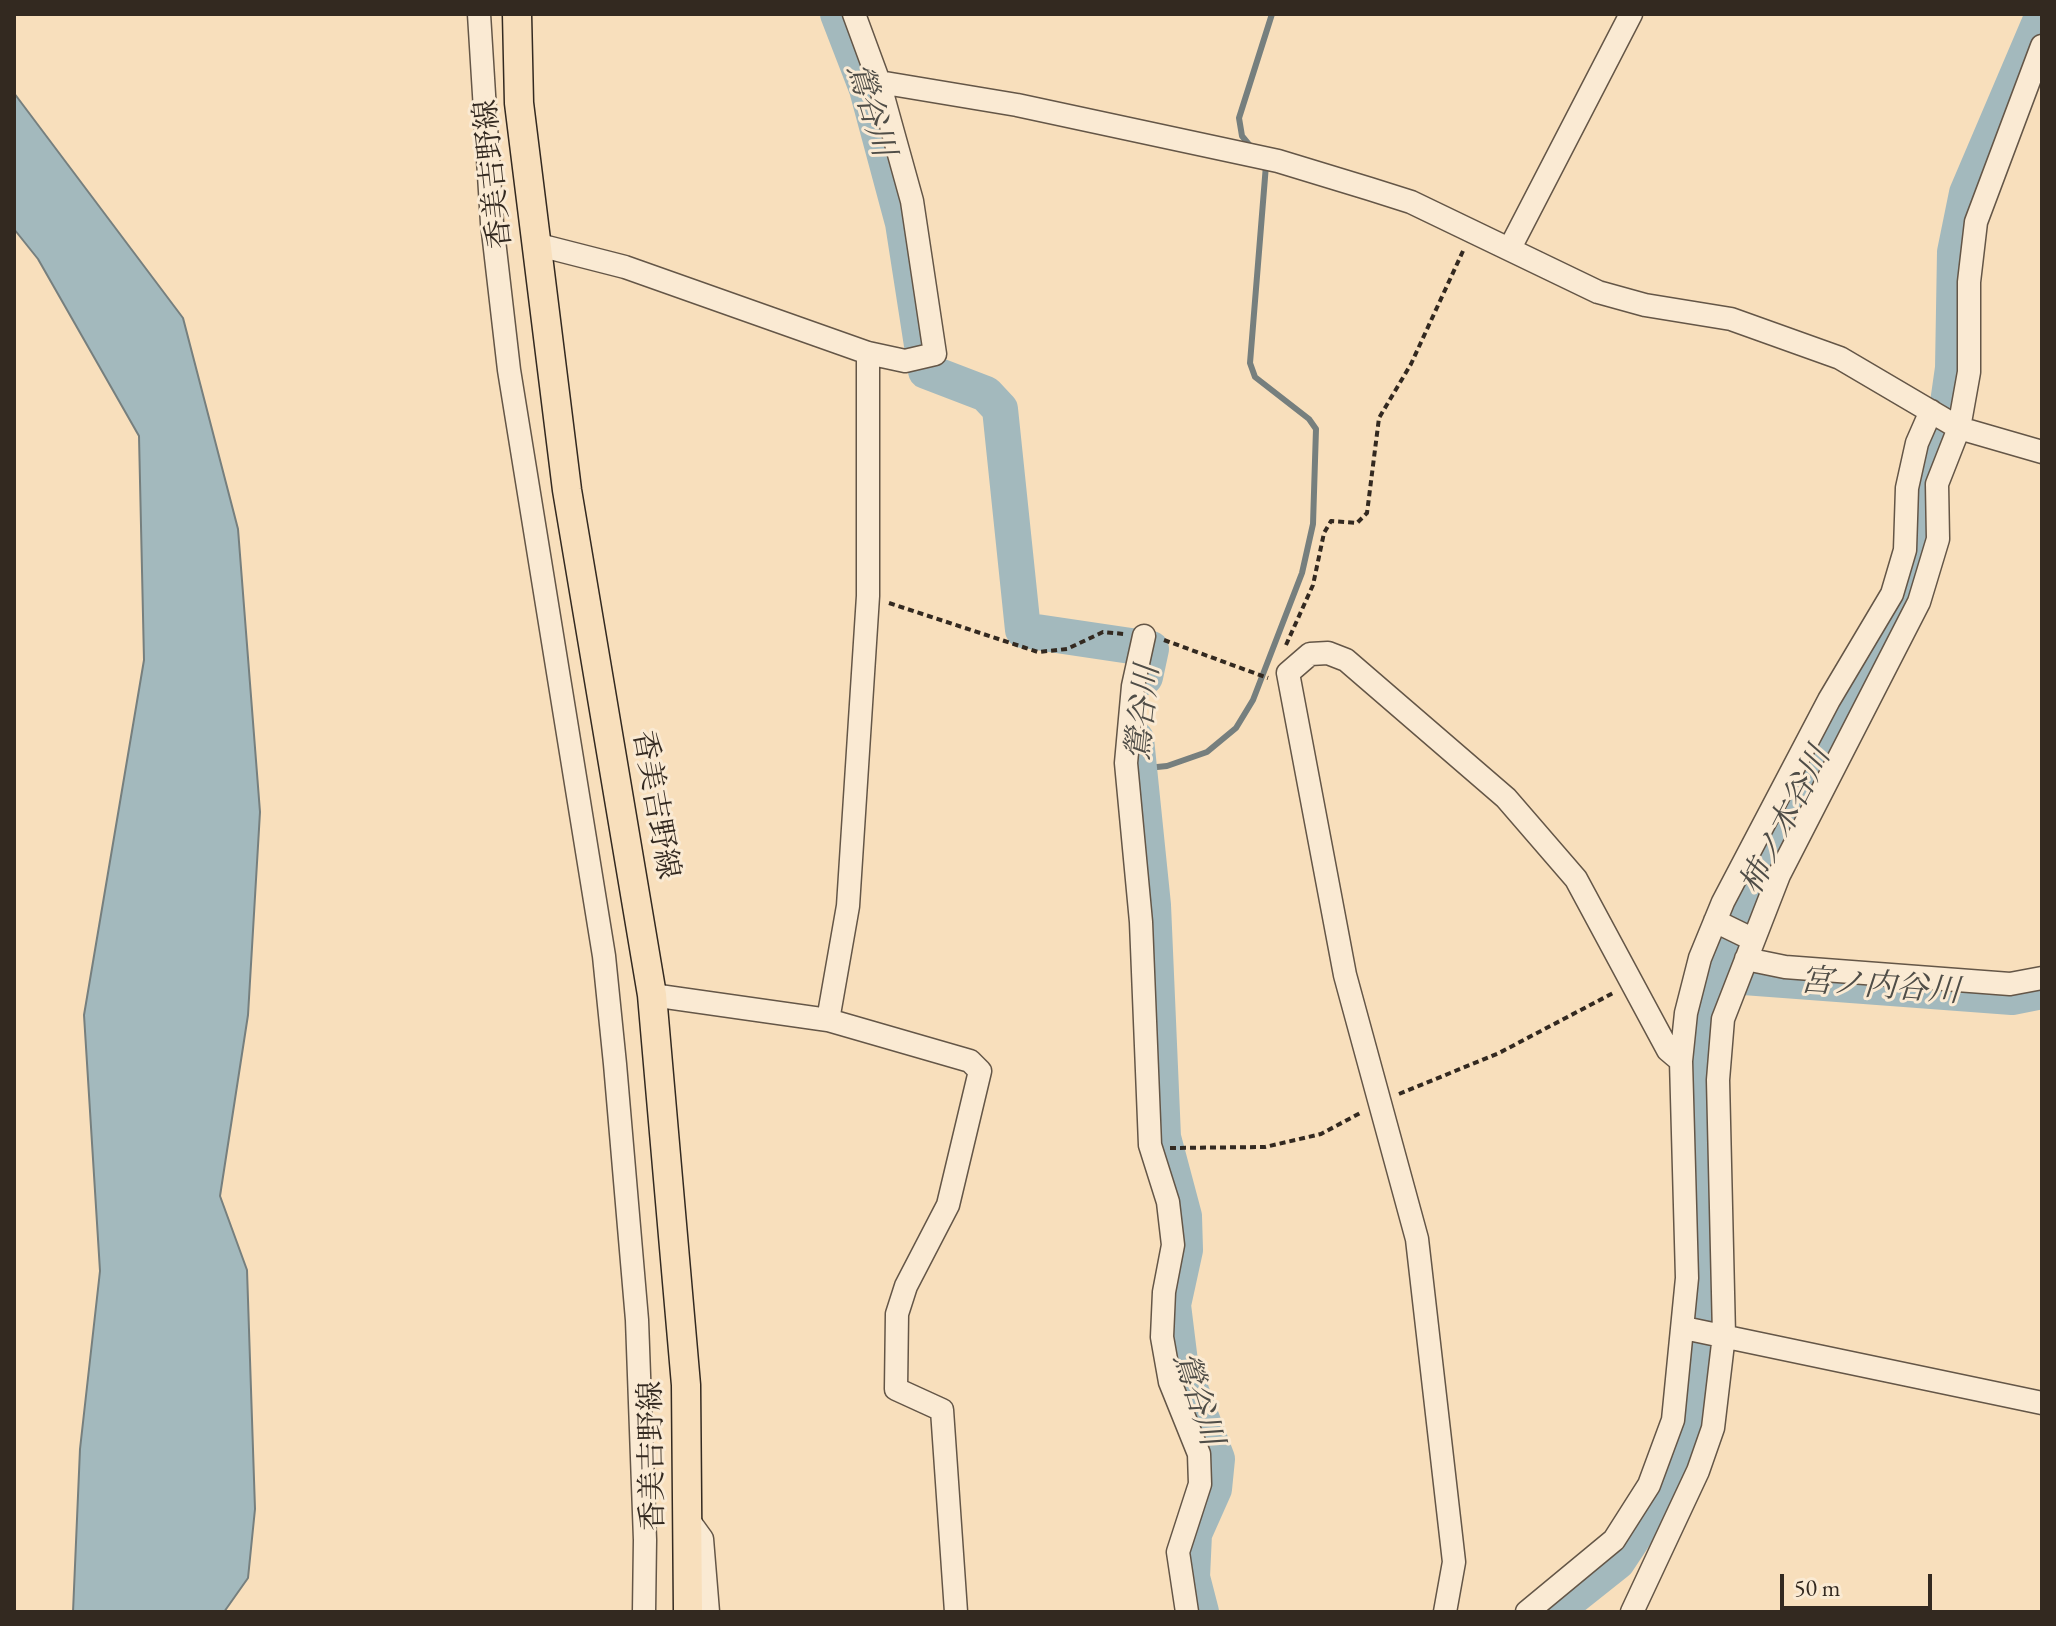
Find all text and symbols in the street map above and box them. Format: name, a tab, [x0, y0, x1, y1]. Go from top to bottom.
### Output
water label: 鶯谷川	[838, 58, 902, 162]
street label: 香美吉野線	[468, 98, 520, 250]
water label: 鶯谷川	[1120, 663, 1168, 763]
street label: 香美吉野線	[624, 728, 686, 882]
water label: 柿ノ木谷川	[1733, 741, 1839, 901]
water label: 宮ノ内谷川	[1799, 962, 1961, 1012]
water label: 鶯谷川	[1164, 1347, 1230, 1451]
street label: 香美吉野線	[634, 1381, 672, 1531]
scale bar	[1784, 1558, 1936, 1608]
text: 50 m	[1794, 1572, 1841, 1603]

